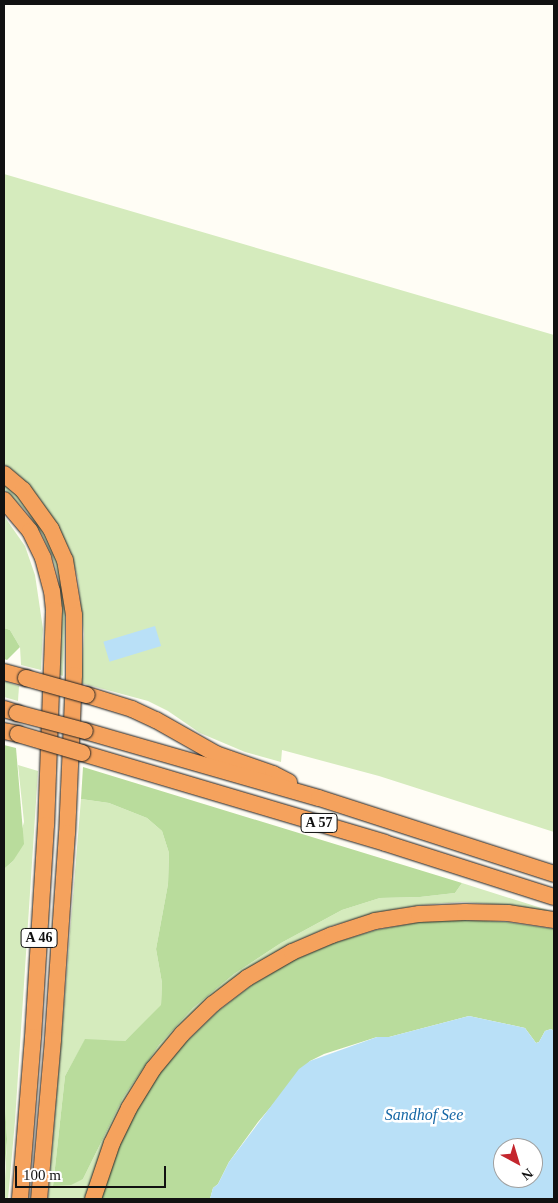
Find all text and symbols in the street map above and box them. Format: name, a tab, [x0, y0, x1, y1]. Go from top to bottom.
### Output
road number: A 57	[299, 811, 339, 834]
road number: A 46	[19, 926, 59, 950]
water label: Sandhof See	[385, 1105, 463, 1125]
north arrow	[493, 1138, 543, 1188]
scale bar	[18, 1156, 169, 1188]
text: N	[518, 1165, 536, 1183]
text: 100 m	[23, 1167, 61, 1183]

